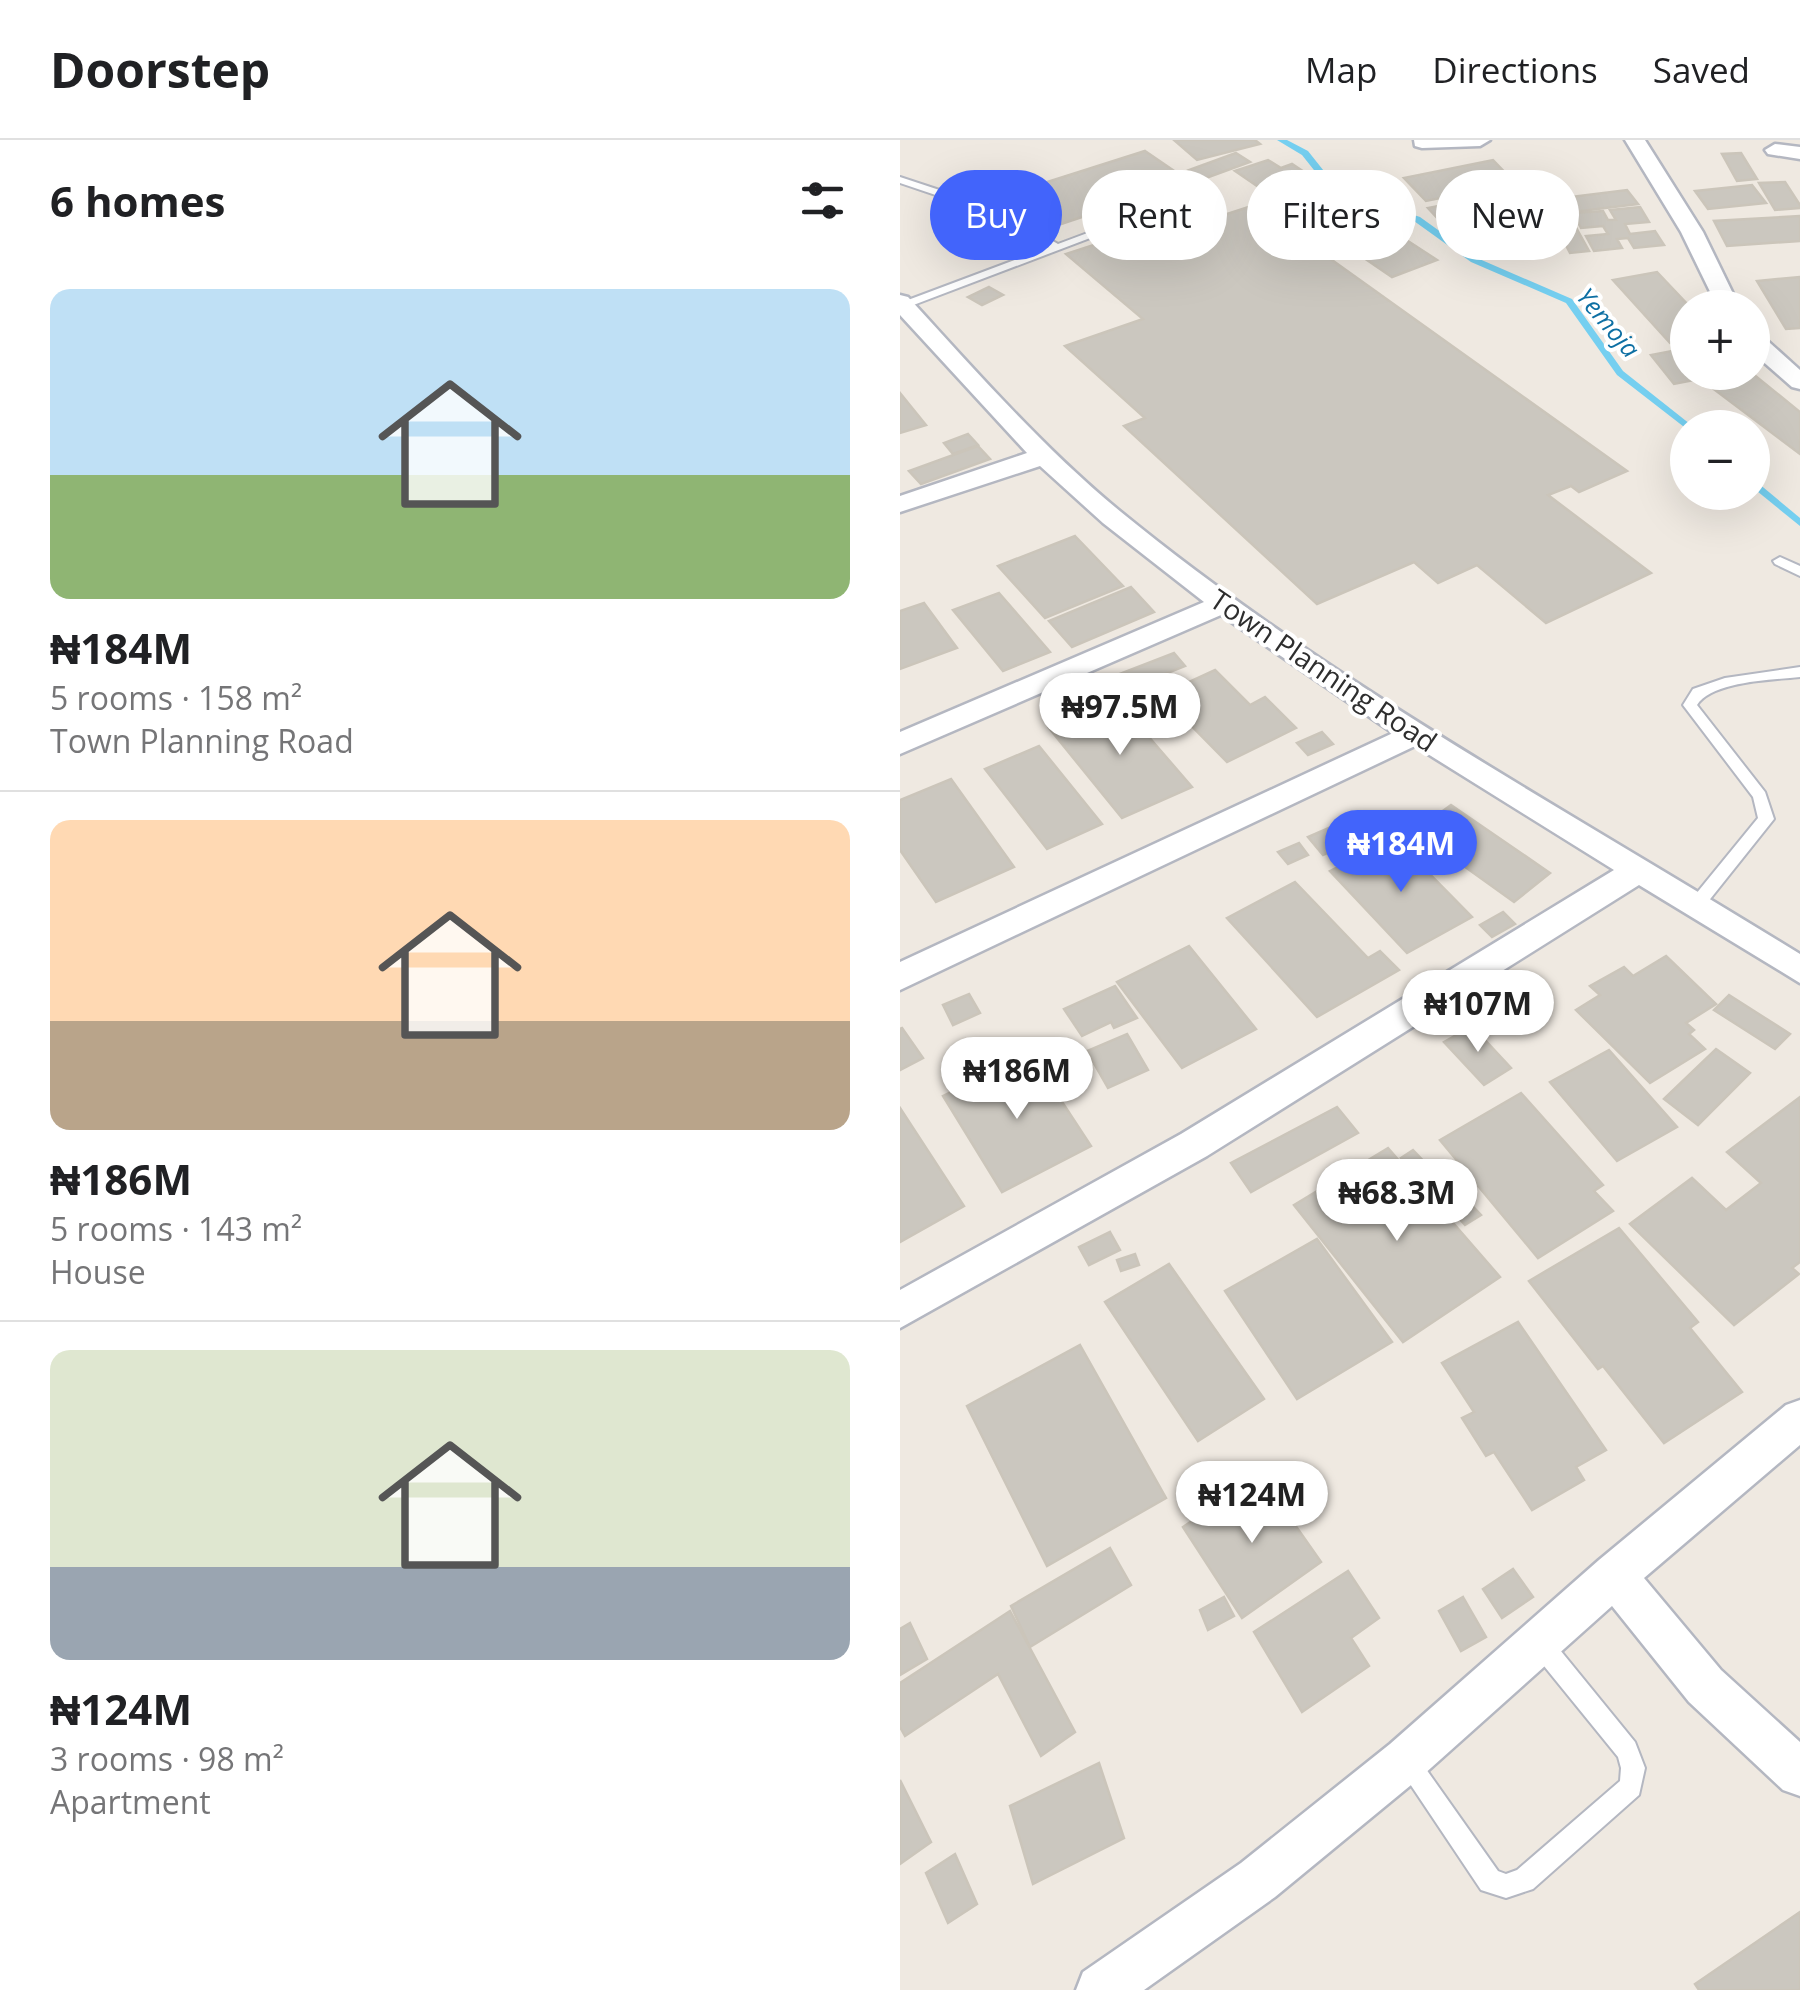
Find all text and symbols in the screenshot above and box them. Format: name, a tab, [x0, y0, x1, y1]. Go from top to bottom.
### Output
text: Doorstep	[50, 37, 270, 102]
text: Map	[1305, 46, 1377, 93]
text: Directions	[1432, 46, 1598, 93]
text: Saved	[1653, 46, 1750, 93]
chip: Buy	[930, 170, 1062, 260]
chip: Rent	[1082, 170, 1227, 260]
chip: Filters	[1247, 170, 1416, 260]
chip: New	[1436, 170, 1579, 260]
text: 6 homes	[50, 172, 225, 229]
icon: filters	[795, 173, 850, 228]
water label: Yemoja	[1570, 280, 1648, 364]
map controls	[1670, 290, 1770, 510]
button: +	[1670, 290, 1770, 390]
icon: home	[360, 354, 540, 534]
button: −	[1670, 410, 1770, 510]
street label: Town Planning Road	[1203, 580, 1445, 760]
text: ₦184M	[50, 619, 192, 676]
pin: ₦97.5M	[1039, 673, 1201, 758]
text: 5 rooms · 158 m²	[50, 676, 302, 719]
text: ₦97.5M	[1061, 684, 1179, 727]
text: Town Planning Road	[50, 719, 354, 762]
pin: ₦184M	[1331, 810, 1471, 895]
text: ₦184M	[1347, 821, 1455, 864]
icon: home	[360, 885, 540, 1065]
pin: ₦107M	[1408, 970, 1548, 1055]
text: ₦107M	[1424, 981, 1532, 1024]
pin: ₦186M	[947, 1037, 1087, 1122]
text: ₦186M	[963, 1048, 1071, 1091]
text: ₦186M	[50, 1150, 192, 1207]
pin: ₦68.3M	[1316, 1159, 1478, 1244]
text: ₦68.3M	[1338, 1170, 1456, 1213]
text: 5 rooms · 143 m²	[50, 1207, 302, 1250]
text: House	[50, 1250, 146, 1293]
icon: home	[360, 1415, 540, 1595]
pin: ₦124M	[1182, 1461, 1322, 1546]
text: ₦124M	[1198, 1472, 1306, 1515]
text: ₦124M	[50, 1680, 192, 1737]
text: 3 rooms · 98 m²	[50, 1737, 284, 1780]
text: Apartment	[50, 1780, 211, 1823]

